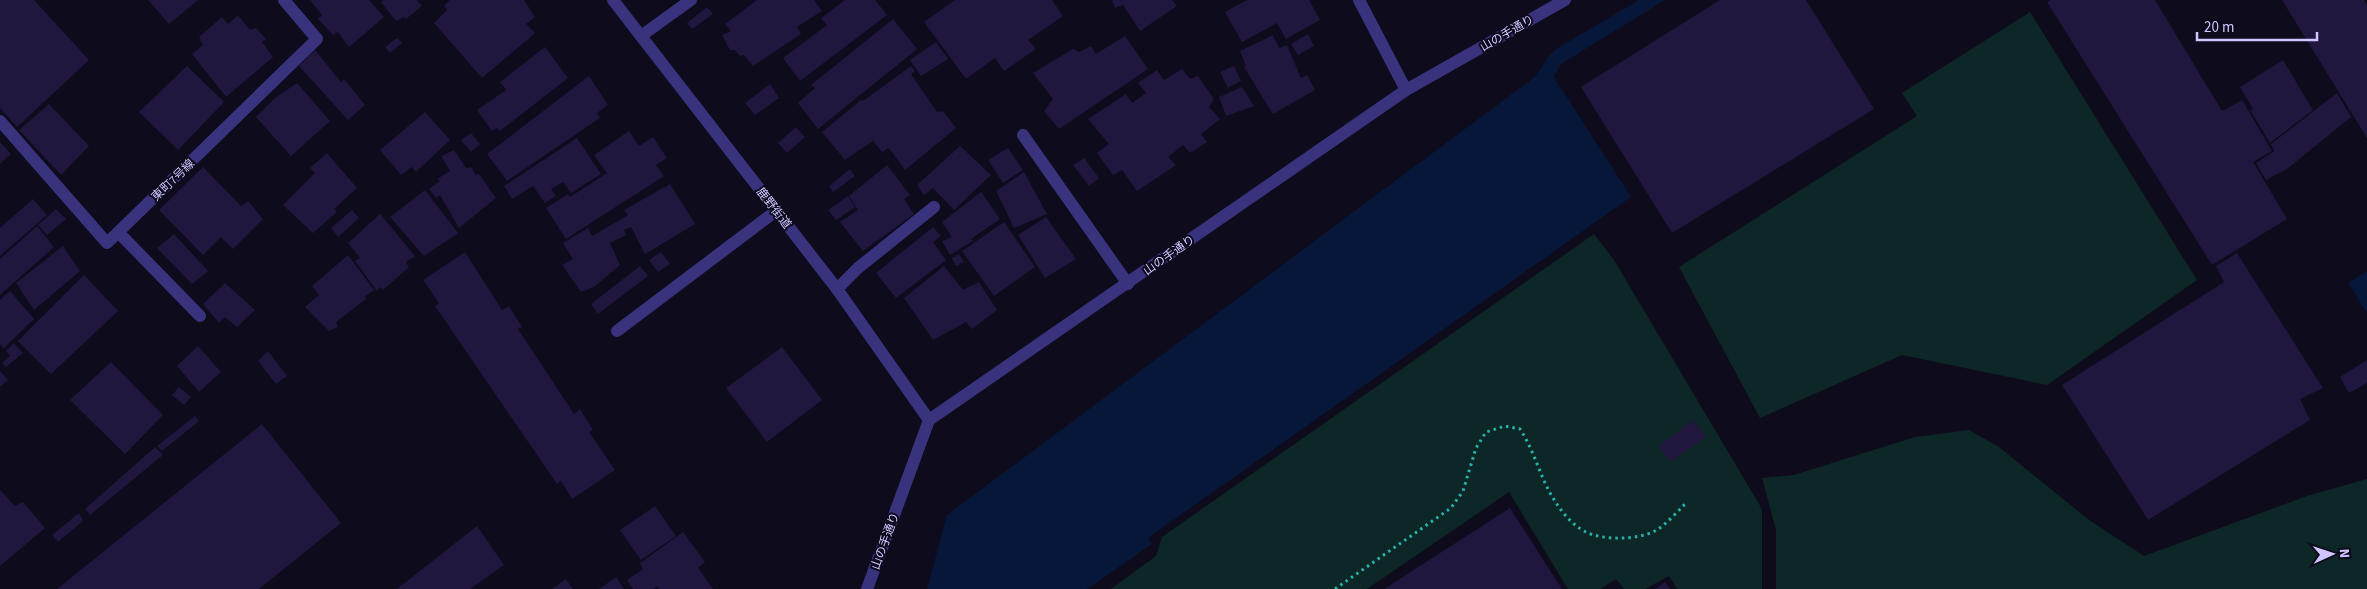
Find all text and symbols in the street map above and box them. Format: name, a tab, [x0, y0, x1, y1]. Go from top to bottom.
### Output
scale bar	[2197, 10, 2317, 42]
street label: 山の手通り	[1477, 11, 1537, 56]
text: 20 m	[2204, 17, 2234, 38]
street label: 東町7号線	[148, 156, 199, 205]
street label: 鹿野街道	[752, 184, 795, 232]
street label: 山の手通り	[1140, 231, 1199, 280]
street label: 山の手通り	[867, 510, 904, 572]
north arrow	[2307, 529, 2357, 579]
text: N	[2334, 548, 2354, 559]

